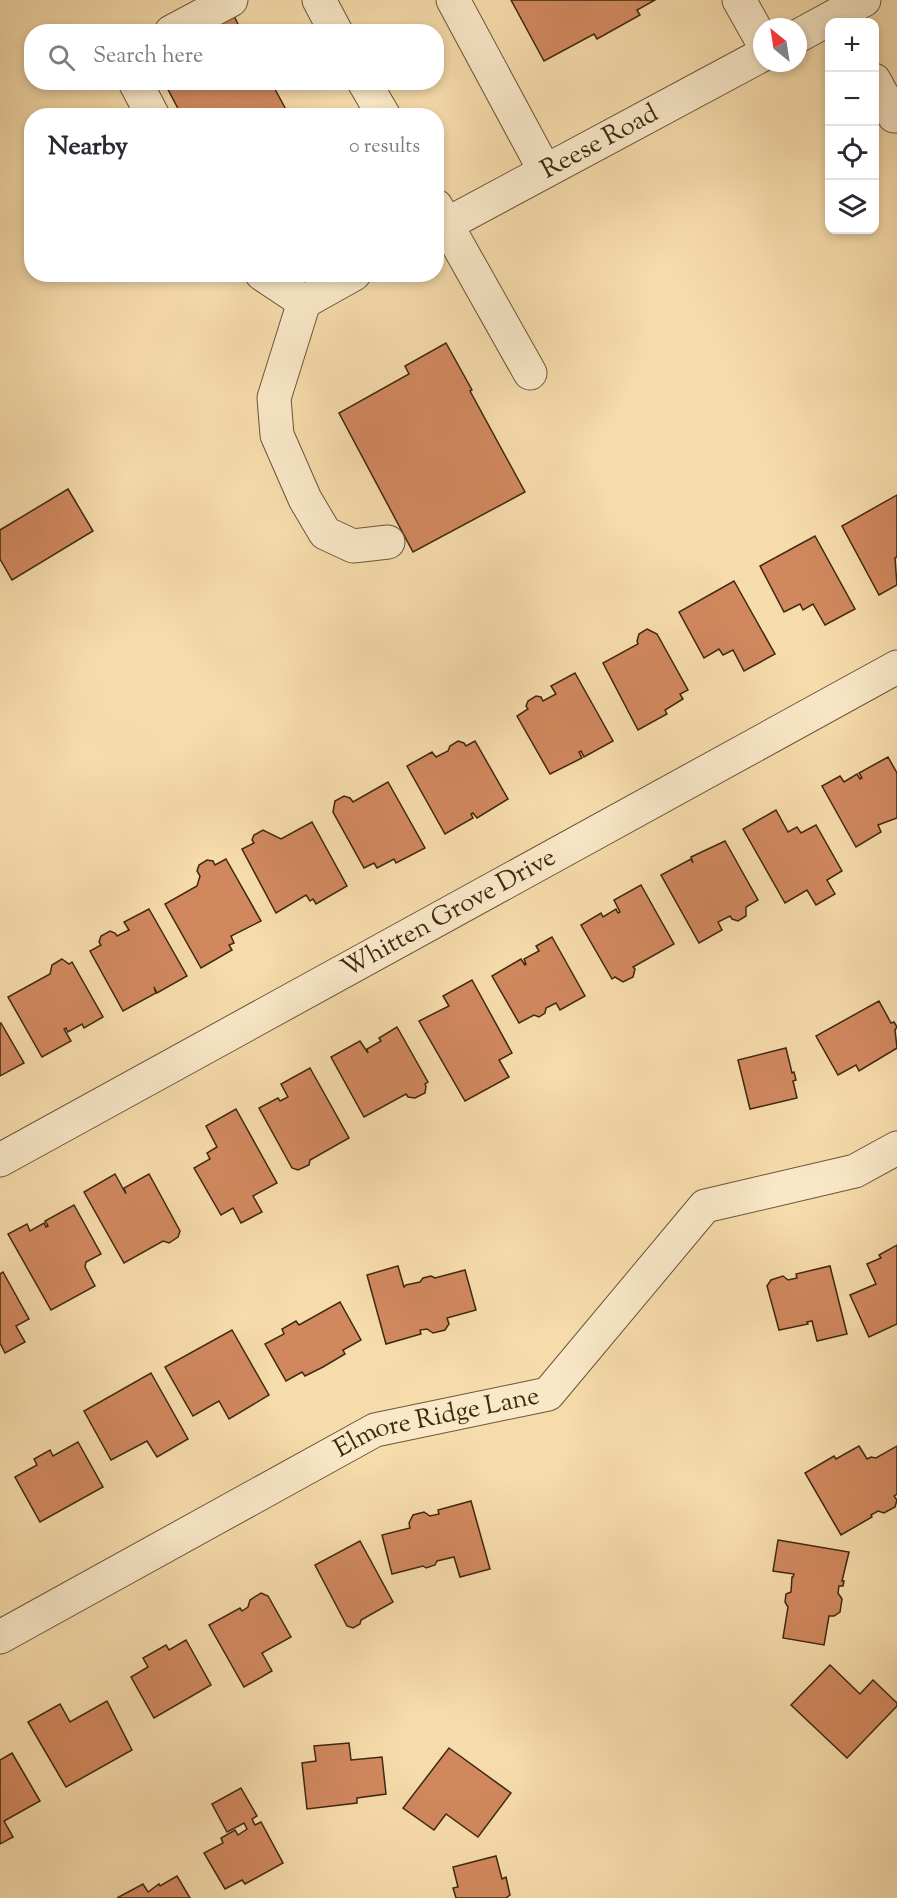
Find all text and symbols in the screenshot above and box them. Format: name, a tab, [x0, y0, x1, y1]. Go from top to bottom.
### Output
north arrow	[753, 18, 807, 72]
map controls	[825, 18, 879, 234]
button: +	[825, 18, 879, 72]
search box	[24, 24, 444, 90]
icon: search	[45, 41, 78, 74]
text: Search here	[93, 41, 203, 73]
button: −	[825, 72, 879, 126]
street label: Reese Road	[535, 95, 666, 189]
button: locate	[825, 126, 879, 180]
text: Nearby	[48, 129, 128, 166]
text: 0 results	[349, 133, 420, 162]
button: layers	[825, 180, 879, 234]
street label: Whitten Grove Drive	[335, 839, 563, 987]
street label: Elmore Ridge Lane	[327, 1378, 543, 1467]

